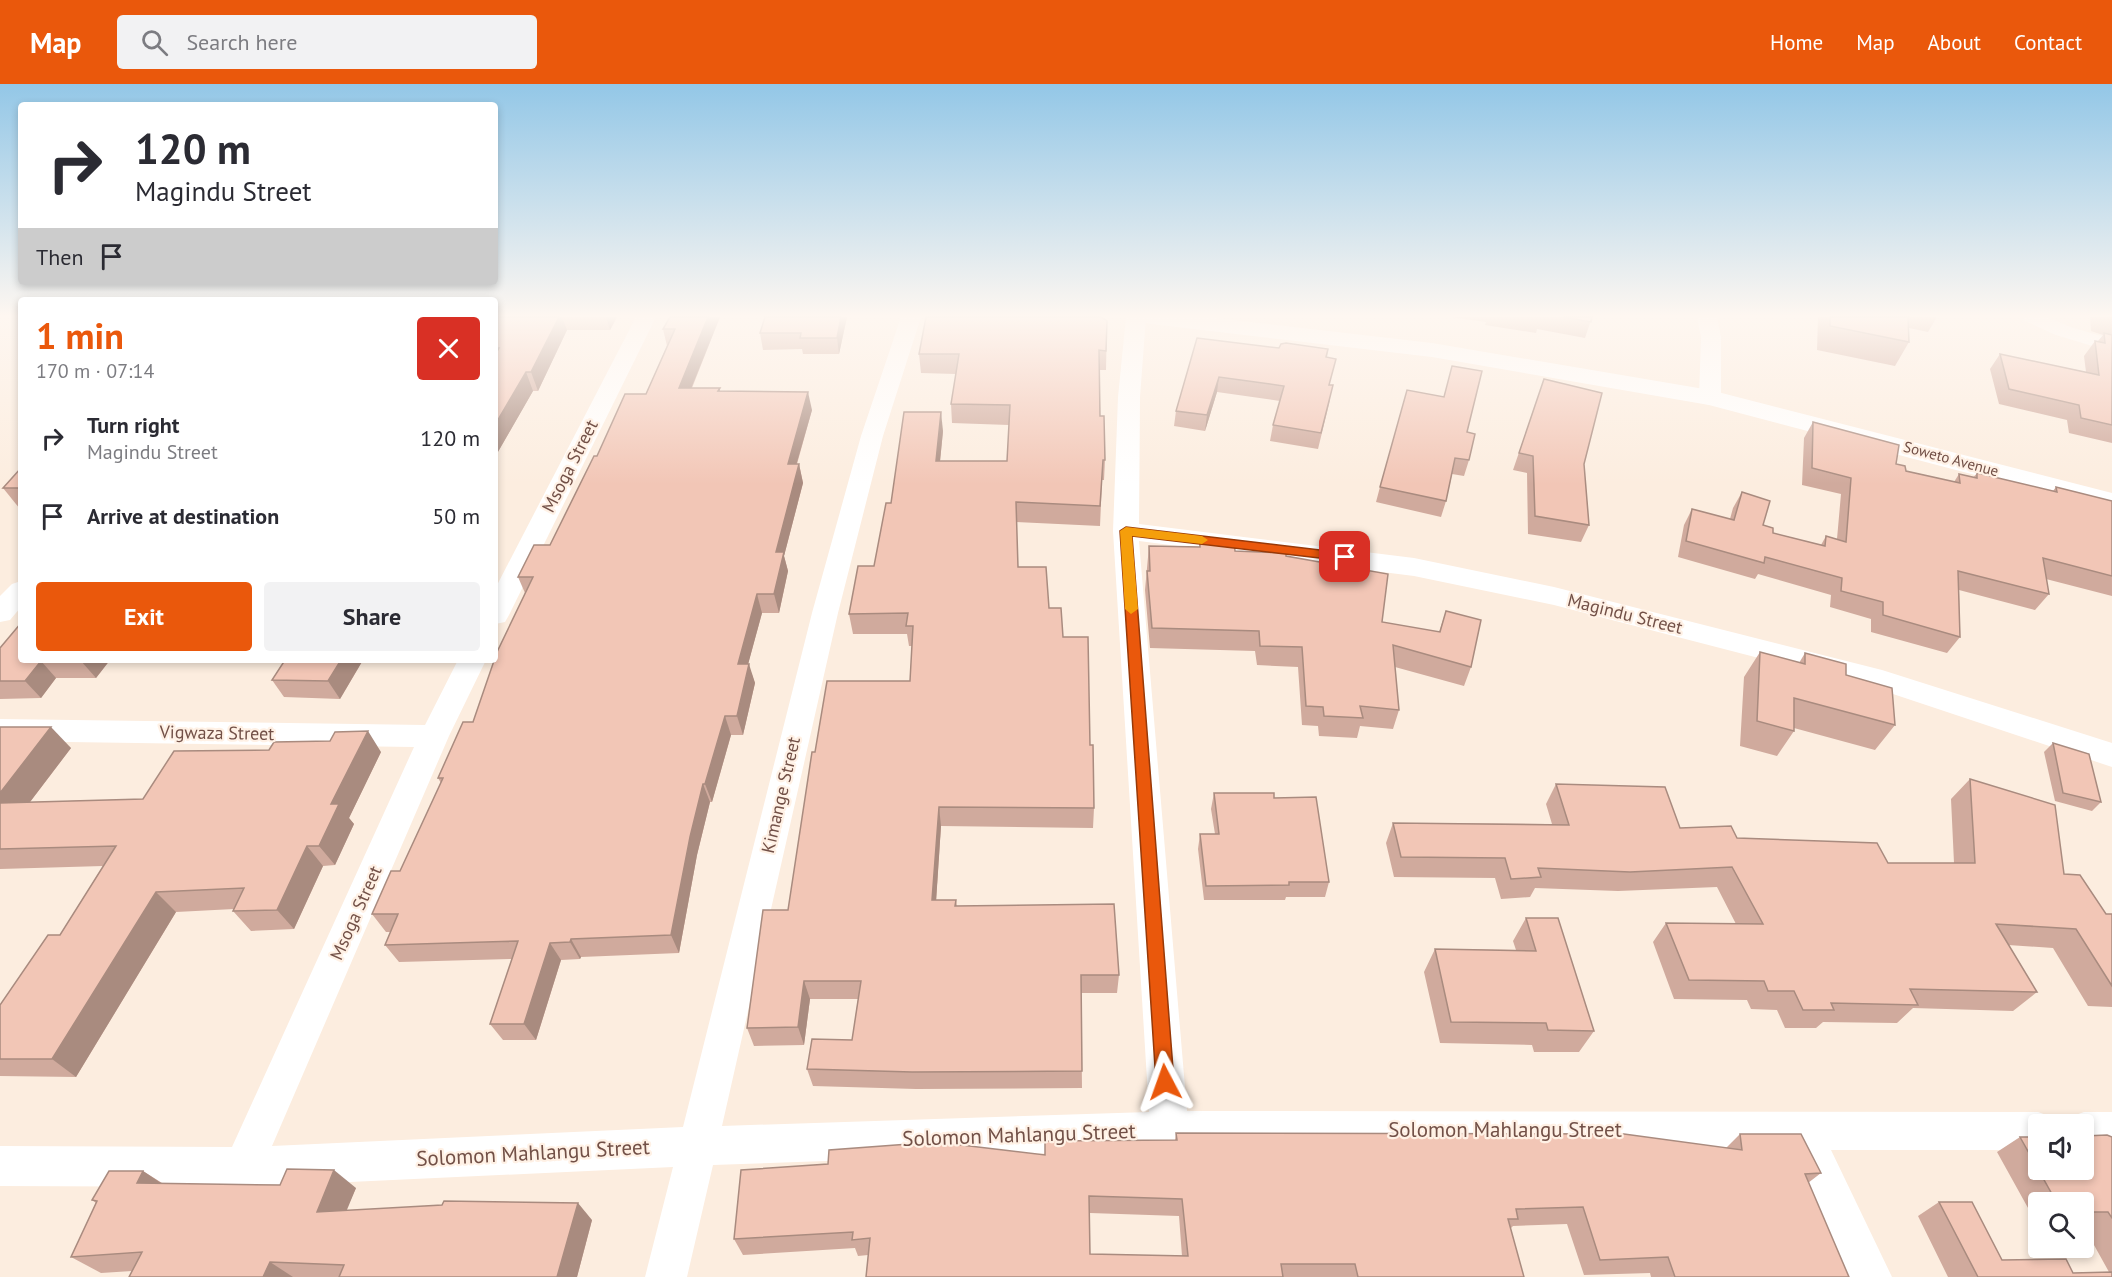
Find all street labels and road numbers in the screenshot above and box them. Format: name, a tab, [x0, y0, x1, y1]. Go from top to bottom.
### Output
street label: Msoga Street	[536, 416, 603, 516]
street label: Soweto Avenue	[1902, 437, 2001, 480]
street label: Magindu Street	[1565, 588, 1685, 639]
street label: Vigwaza Street	[159, 720, 275, 745]
street label: Kimange Street	[756, 734, 805, 855]
street label: Msoga Street	[325, 862, 387, 964]
street label: Solomon Mahlangu Street	[1388, 1116, 1622, 1143]
street label: Solomon Mahlangu Street	[902, 1117, 1136, 1152]
street label: Solomon Mahlangu Street	[416, 1133, 650, 1172]

